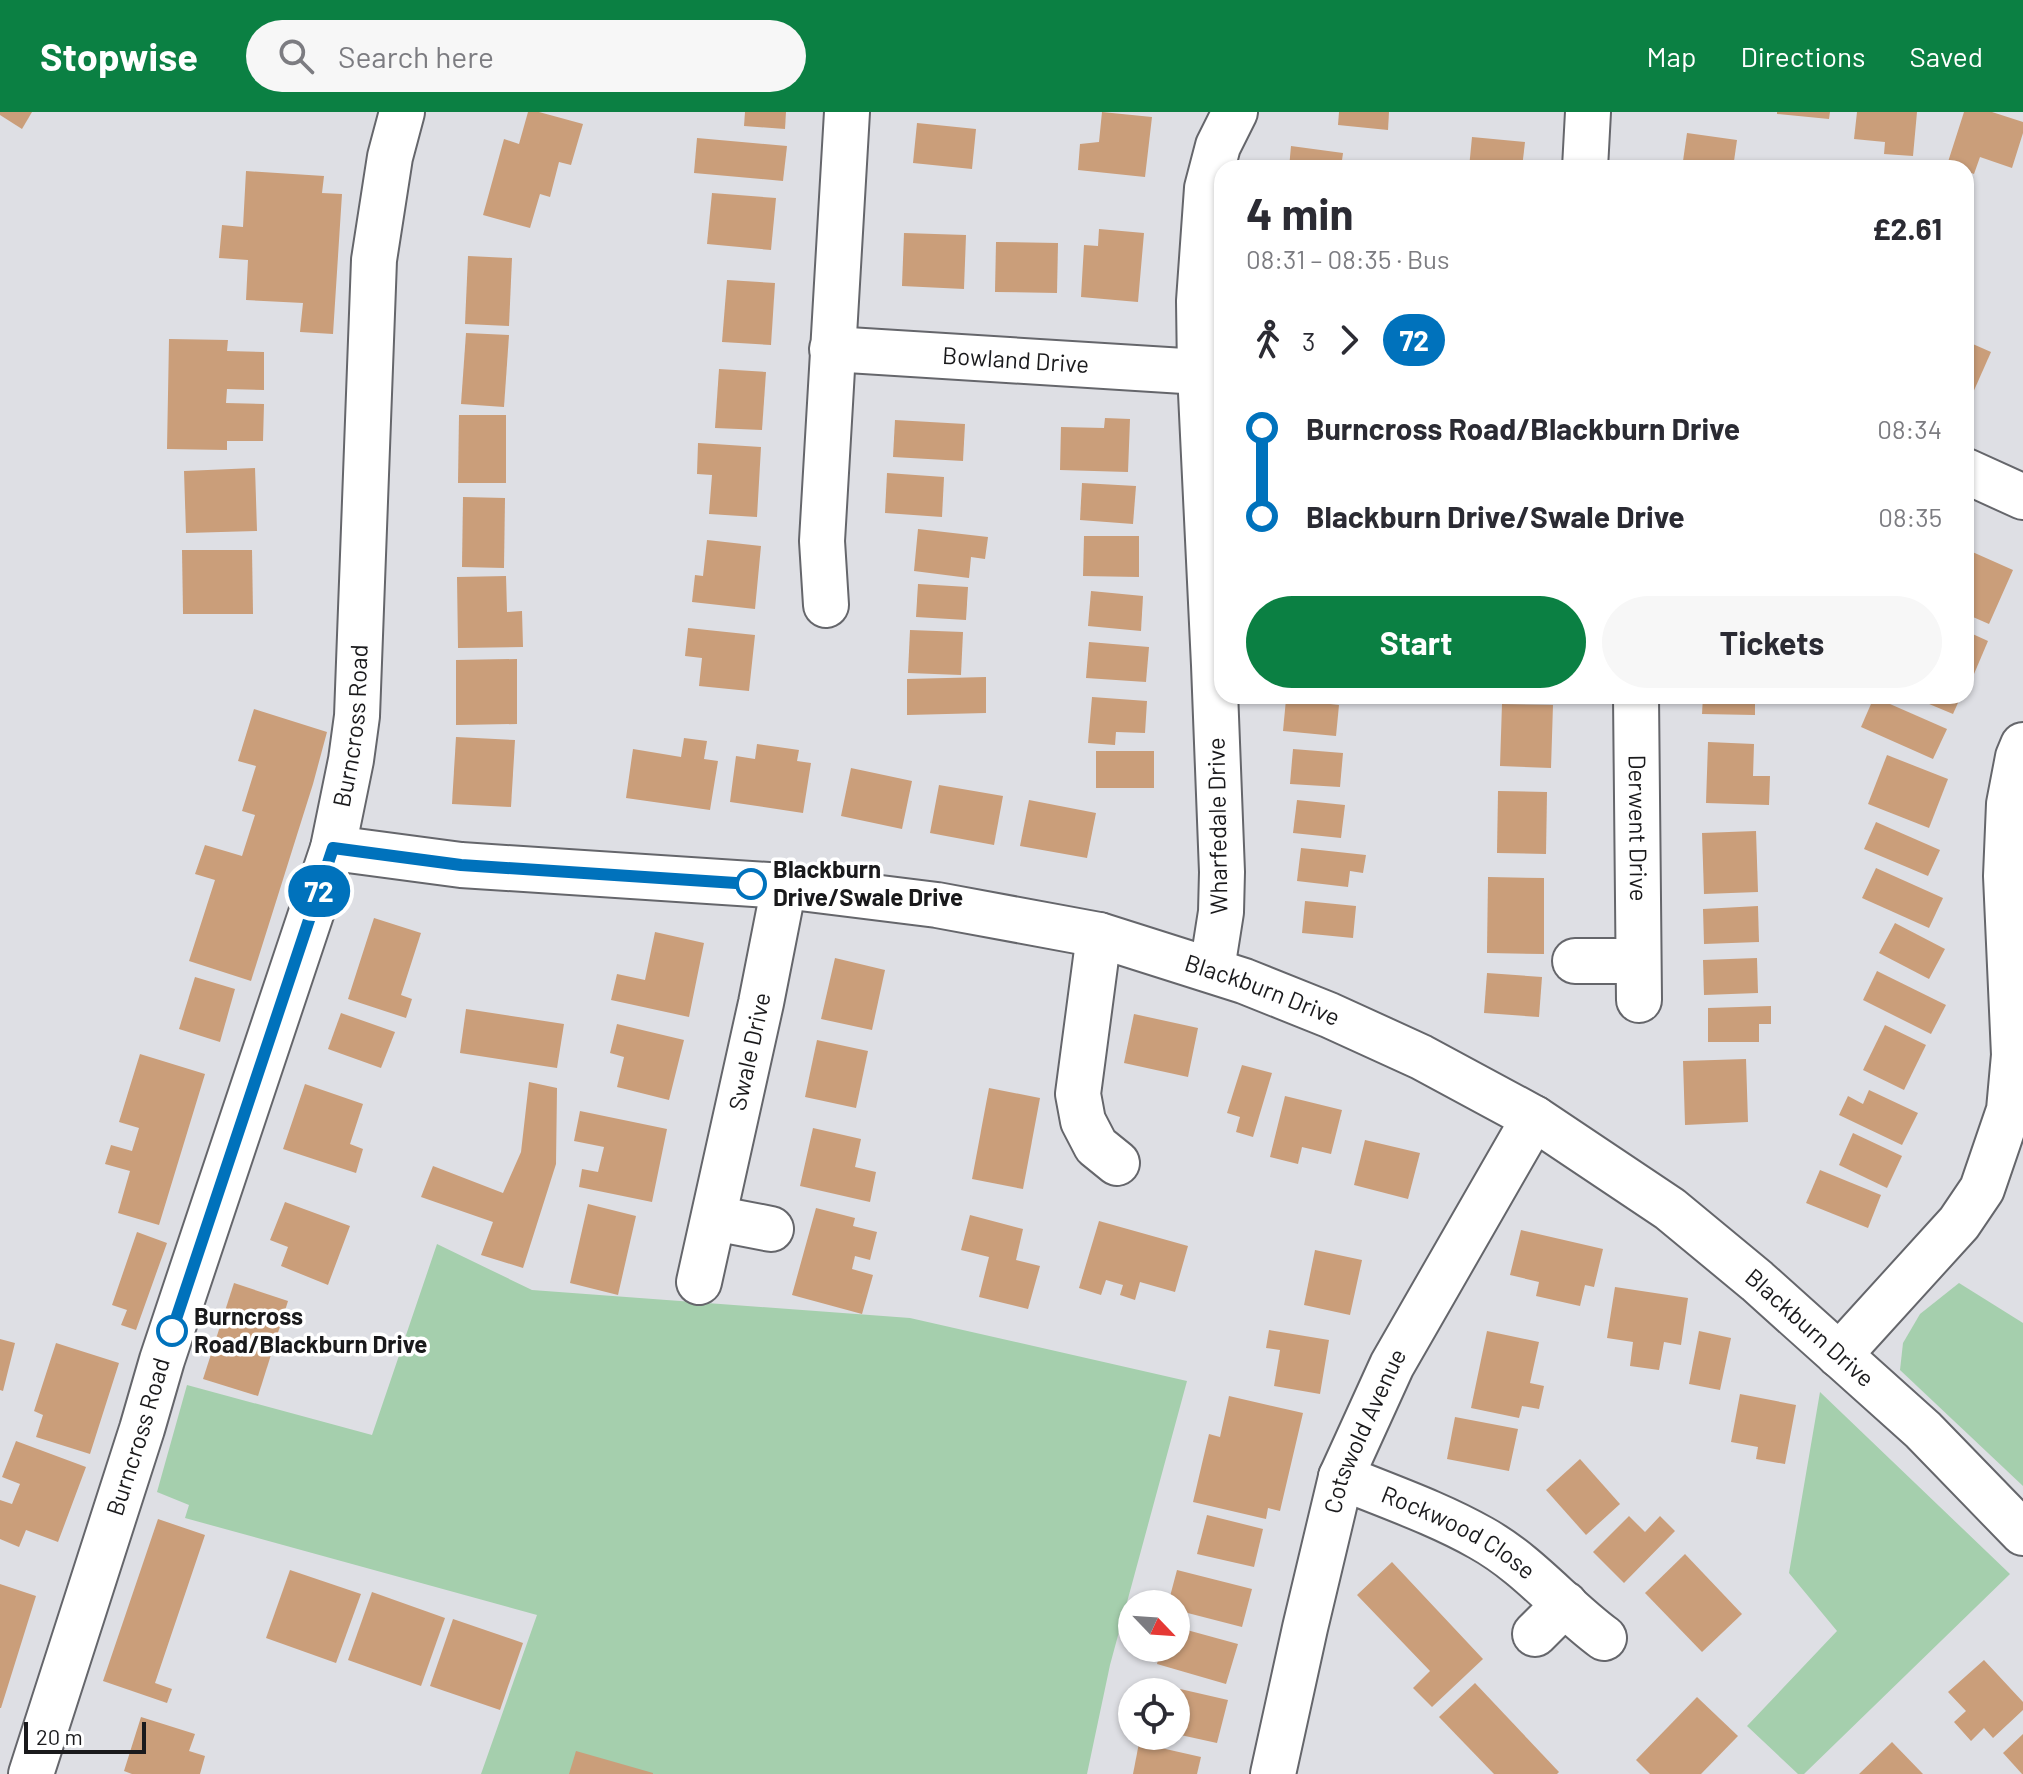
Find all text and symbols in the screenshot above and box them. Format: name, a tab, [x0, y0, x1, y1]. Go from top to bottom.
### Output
search box	[246, 20, 806, 92]
text: Stopwise	[40, 33, 198, 79]
icon: search	[274, 34, 318, 78]
text: Search here	[338, 38, 494, 74]
text: Map	[1647, 39, 1696, 73]
text: Directions	[1740, 39, 1866, 73]
text: Saved	[1910, 39, 1983, 73]
text: 4 min	[1246, 186, 1353, 239]
text: £2.61	[1872, 210, 1942, 246]
text: 08:31 – 08:35 · Bus	[1246, 243, 1450, 274]
icon: walk	[1246, 318, 1290, 362]
icon: forward	[1327, 318, 1371, 362]
text: 72	[1399, 323, 1429, 357]
text: 3	[1302, 325, 1315, 356]
street label: Bowland Drive	[941, 340, 1090, 378]
text: Burncross Road/Blackburn Drive	[1306, 410, 1740, 446]
text: 08:34	[1877, 413, 1942, 444]
text: Blackburn Drive/Swale Drive	[1306, 498, 1685, 534]
text: 08:35	[1878, 501, 1942, 532]
button: Start	[1246, 596, 1586, 688]
button: Tickets	[1602, 596, 1942, 688]
street label: Burncross Road	[326, 644, 373, 809]
street label: Wharfedale Drive	[1200, 737, 1233, 915]
street label: Derwent Drive	[1624, 754, 1654, 902]
place label: Blackburn Drive/Swale Drive	[773, 854, 963, 911]
line badge: 72	[283, 865, 355, 917]
marker: Blackburn Drive/Swale Drive	[736, 869, 766, 899]
text: 72	[304, 874, 334, 908]
street label: Blackburn Drive	[1181, 947, 1345, 1031]
street label: Swale Drive	[722, 990, 776, 1113]
street label: Blackburn Drive	[1740, 1262, 1881, 1392]
place label: Burncross Road/Blackburn Drive	[194, 1301, 427, 1358]
marker: Burncross Road/Blackburn Drive	[157, 1316, 187, 1346]
street label: Cotswold Avenue	[1317, 1343, 1412, 1516]
street label: Burncross Road	[99, 1354, 175, 1519]
street label: Rockwood Close	[1378, 1479, 1542, 1585]
north arrow	[1118, 1590, 1190, 1662]
map controls	[1118, 1590, 1190, 1750]
button: locate	[1118, 1678, 1190, 1750]
scale bar	[24, 1718, 146, 1754]
text: 20 m	[36, 1723, 83, 1749]

